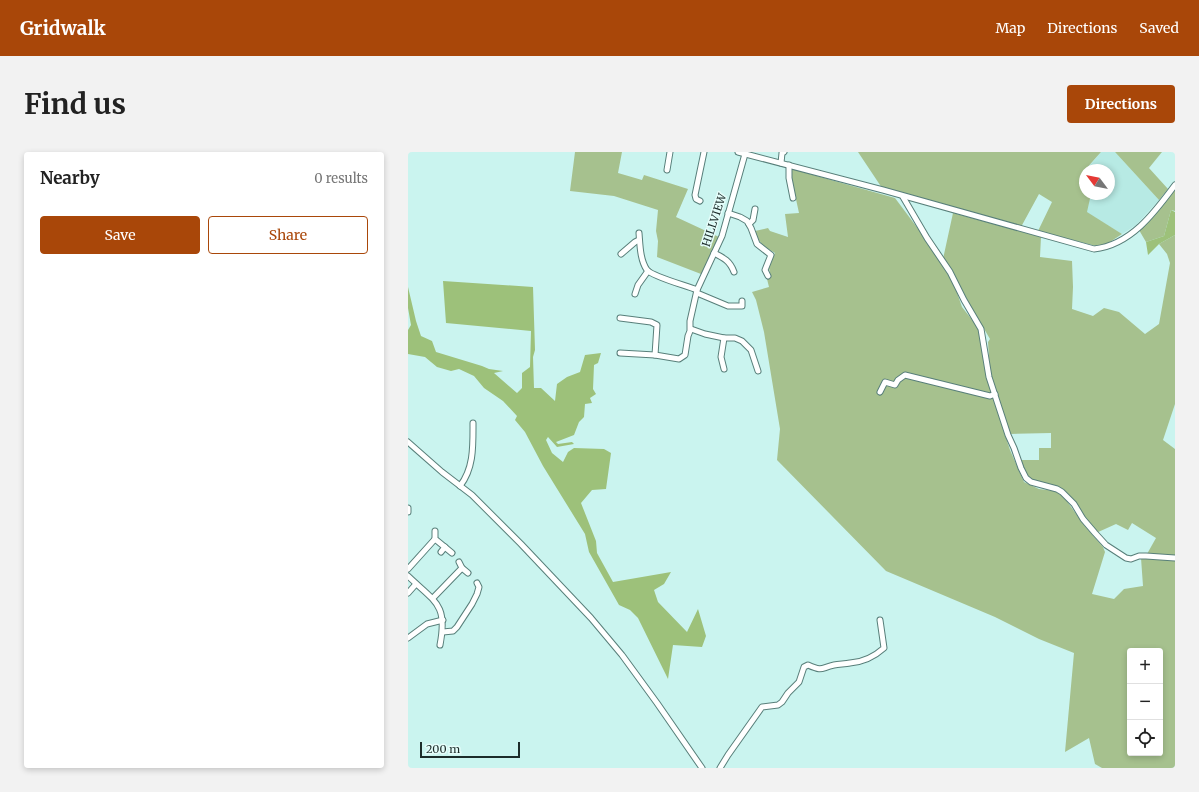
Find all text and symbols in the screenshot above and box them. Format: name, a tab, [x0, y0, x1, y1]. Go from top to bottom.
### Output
text: Gridwalk	[20, 16, 106, 40]
text: Map	[995, 19, 1025, 37]
text: Directions	[1047, 19, 1117, 37]
text: Saved	[1139, 19, 1179, 37]
button: Directions	[1067, 85, 1175, 123]
text: Find us	[24, 86, 126, 122]
north arrow	[1079, 164, 1115, 200]
text: Nearby	[40, 167, 100, 189]
text: 0 results	[314, 170, 368, 187]
street label: HILLVIEW	[699, 191, 729, 248]
button: Save	[40, 216, 200, 254]
button: Share	[208, 216, 368, 254]
map controls	[1127, 648, 1163, 756]
button: +	[1127, 648, 1163, 684]
button: −	[1127, 684, 1163, 720]
button: locate	[1127, 720, 1163, 756]
scale bar	[420, 740, 520, 759]
text: 200 m	[426, 742, 460, 756]

